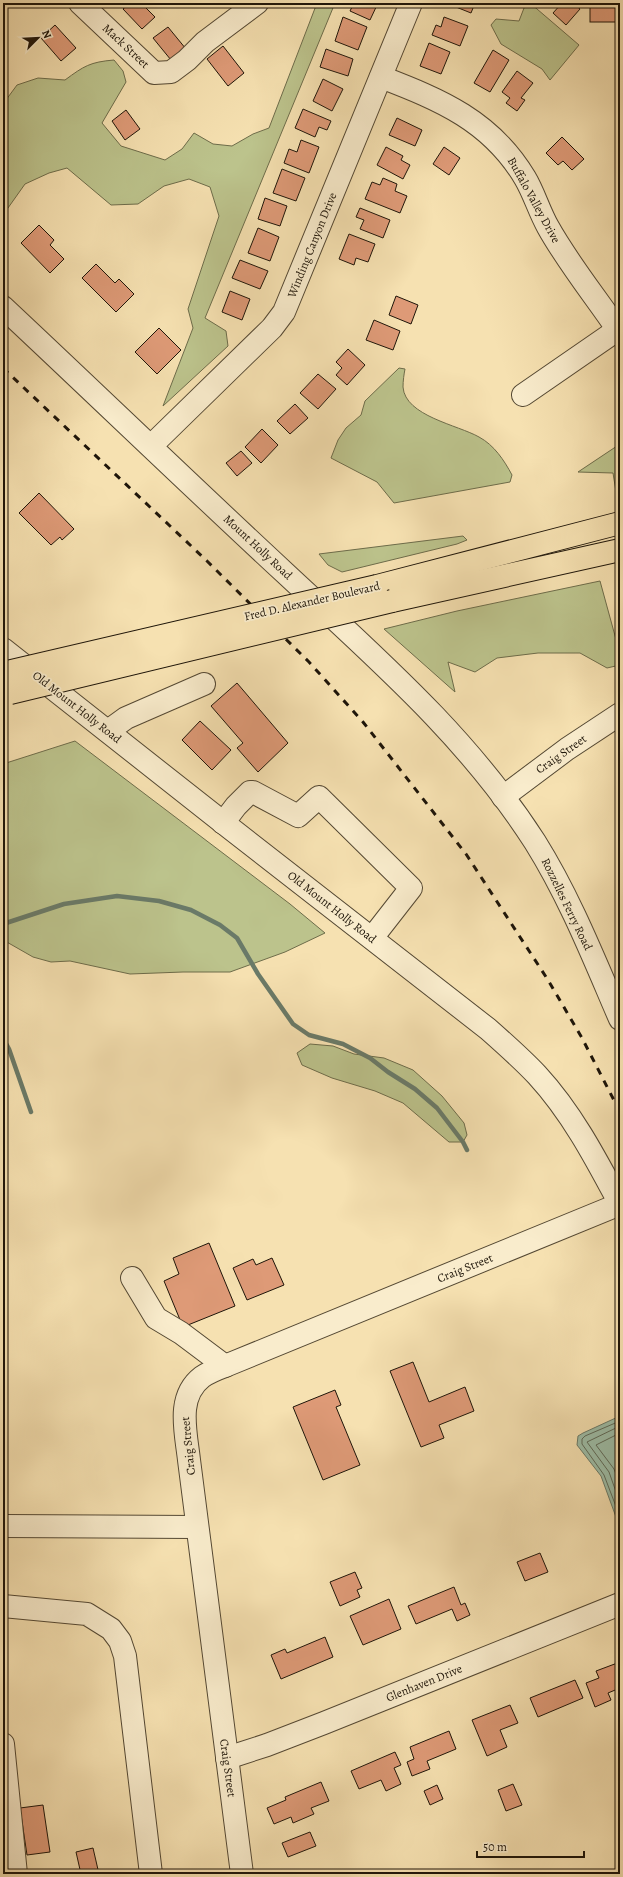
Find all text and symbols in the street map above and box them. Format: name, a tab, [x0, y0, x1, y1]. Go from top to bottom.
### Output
north arrow	[18, 18, 58, 58]
street label: Mack Street	[99, 20, 153, 72]
text: N	[38, 27, 55, 41]
street label: Buffalo Valley Drive	[504, 154, 564, 246]
street label: Winding Canyon Drive	[283, 190, 340, 301]
street label: Mount Holly Road	[220, 511, 296, 583]
street label: Fred D. Alexander Boulevard	[243, 577, 382, 624]
street label: Old Mount Holly Road	[29, 667, 125, 747]
street label: Craig Street	[532, 731, 590, 777]
street label: Rozzelles Ferry Road	[538, 855, 597, 953]
street label: Old Mount Holly Road	[284, 867, 380, 947]
street label: Craig Street	[435, 1250, 495, 1286]
street label: Craig Street	[177, 1416, 199, 1476]
street label: Glenhaven Drive	[383, 1660, 465, 1706]
street label: Craig Street	[216, 1738, 240, 1798]
scale bar	[477, 1833, 584, 1859]
text: 50 m	[483, 1839, 507, 1855]

